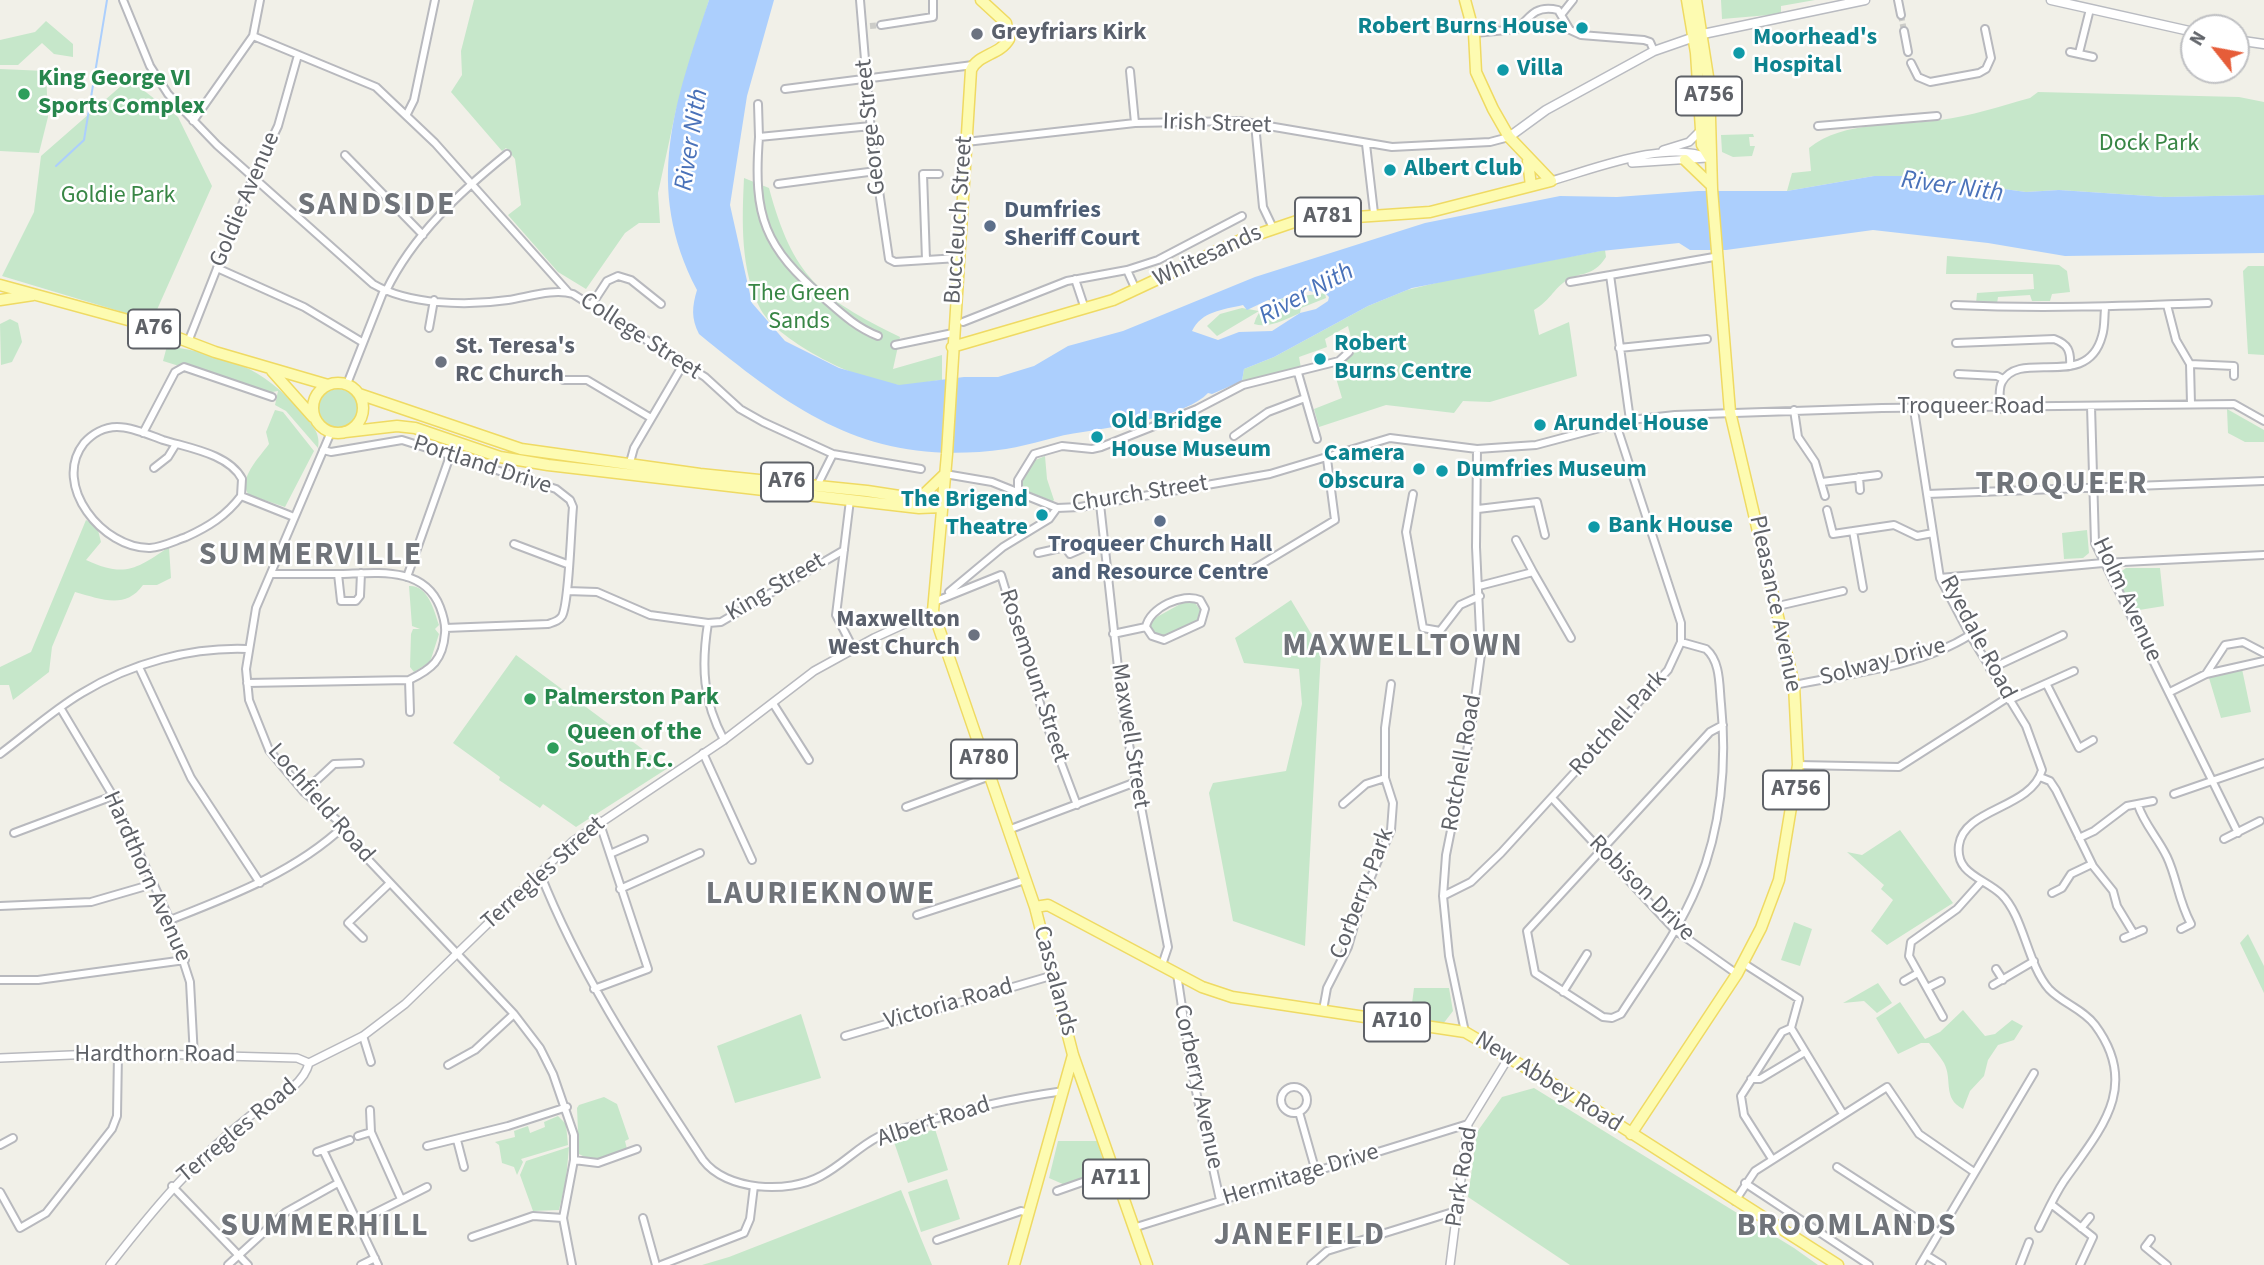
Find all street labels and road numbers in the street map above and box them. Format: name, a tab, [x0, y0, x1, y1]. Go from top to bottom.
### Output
street label: George Street	[851, 58, 893, 196]
road number: A756	[1676, 76, 1742, 116]
street label: Irish Street	[1162, 109, 1272, 141]
street label: Goldie Avenue	[205, 128, 287, 272]
street label: Buccleuch Street	[940, 135, 980, 305]
road number: A781	[1295, 198, 1361, 236]
street label: Whitesands	[1149, 219, 1267, 295]
street label: College Street	[574, 287, 706, 387]
road number: A76	[128, 310, 180, 348]
street label: Troqueer Road	[1897, 394, 2045, 422]
street label: Portland Drive	[409, 430, 555, 502]
road number: A76	[761, 462, 813, 502]
street label: Church Street	[1070, 470, 1210, 520]
street label: Pleasance Avenue	[1741, 513, 1807, 695]
street label: Holm Avenue	[2085, 533, 2167, 667]
street label: King Street	[721, 547, 831, 629]
street label: Ryedale Road	[1932, 571, 2022, 705]
street label: Rosemount Street	[991, 586, 1075, 766]
street label: Solway Drive	[1817, 632, 1949, 694]
street label: Maxwell Street	[1103, 661, 1155, 811]
street label: Rotchell Park	[1564, 665, 1674, 783]
street label: Rotchell Road	[1437, 692, 1489, 834]
street label: Lochfield Road	[260, 738, 380, 870]
road number: A780	[951, 740, 1017, 778]
road number: A756	[1763, 770, 1829, 810]
street label: Hardthorn Avenue	[96, 787, 196, 967]
street label: Terregles Street	[476, 811, 612, 937]
street label: Corberry Park	[1325, 824, 1401, 964]
street label: Robison Drive	[1582, 830, 1700, 948]
street label: Cassalands	[1026, 923, 1082, 1039]
street label: Victoria Road	[881, 973, 1017, 1037]
street label: Corberry Avenue	[1166, 1002, 1228, 1172]
road number: A710	[1364, 1002, 1430, 1042]
street label: New Abbey Road	[1469, 1026, 1627, 1140]
street label: Hardthorn Road	[74, 1042, 236, 1070]
street label: Terregles Road	[172, 1073, 304, 1191]
street label: Albert Road	[874, 1091, 994, 1155]
street label: Park Road	[1441, 1125, 1485, 1229]
street label: Hermitage Drive	[1219, 1139, 1383, 1213]
road number: A711	[1083, 1160, 1149, 1198]

